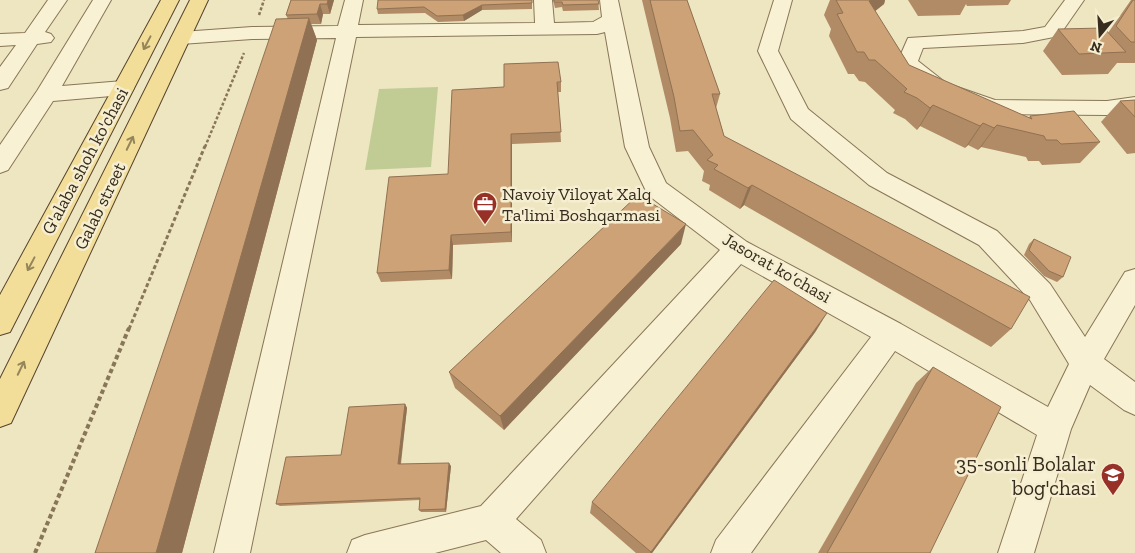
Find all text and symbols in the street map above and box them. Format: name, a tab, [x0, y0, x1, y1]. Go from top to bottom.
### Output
north arrow	[1075, 10, 1125, 60]
one-way arrow	[142, 35, 151, 50]
text: N	[1088, 37, 1104, 57]
street label: G'alaba shoh ko'chasi	[37, 84, 133, 238]
one-way arrow	[126, 136, 135, 151]
street label: Galab street	[69, 159, 131, 253]
place label: Navoiy Viloyat Xalq Ta'limi Boshqarmasi	[502, 183, 660, 226]
office icon: Navoiy Viloyat Xalq Ta'limi Boshqarmasi	[472, 191, 498, 225]
street label: Jasorat ko‘chasi	[719, 228, 835, 308]
one-way arrow	[26, 257, 36, 272]
one-way arrow	[17, 361, 26, 376]
place label: 35-sonli Bolalar bog'chasi	[956, 451, 1096, 500]
school or university icon: 35-sonli Bolalar bog'chasi	[1100, 462, 1126, 496]

